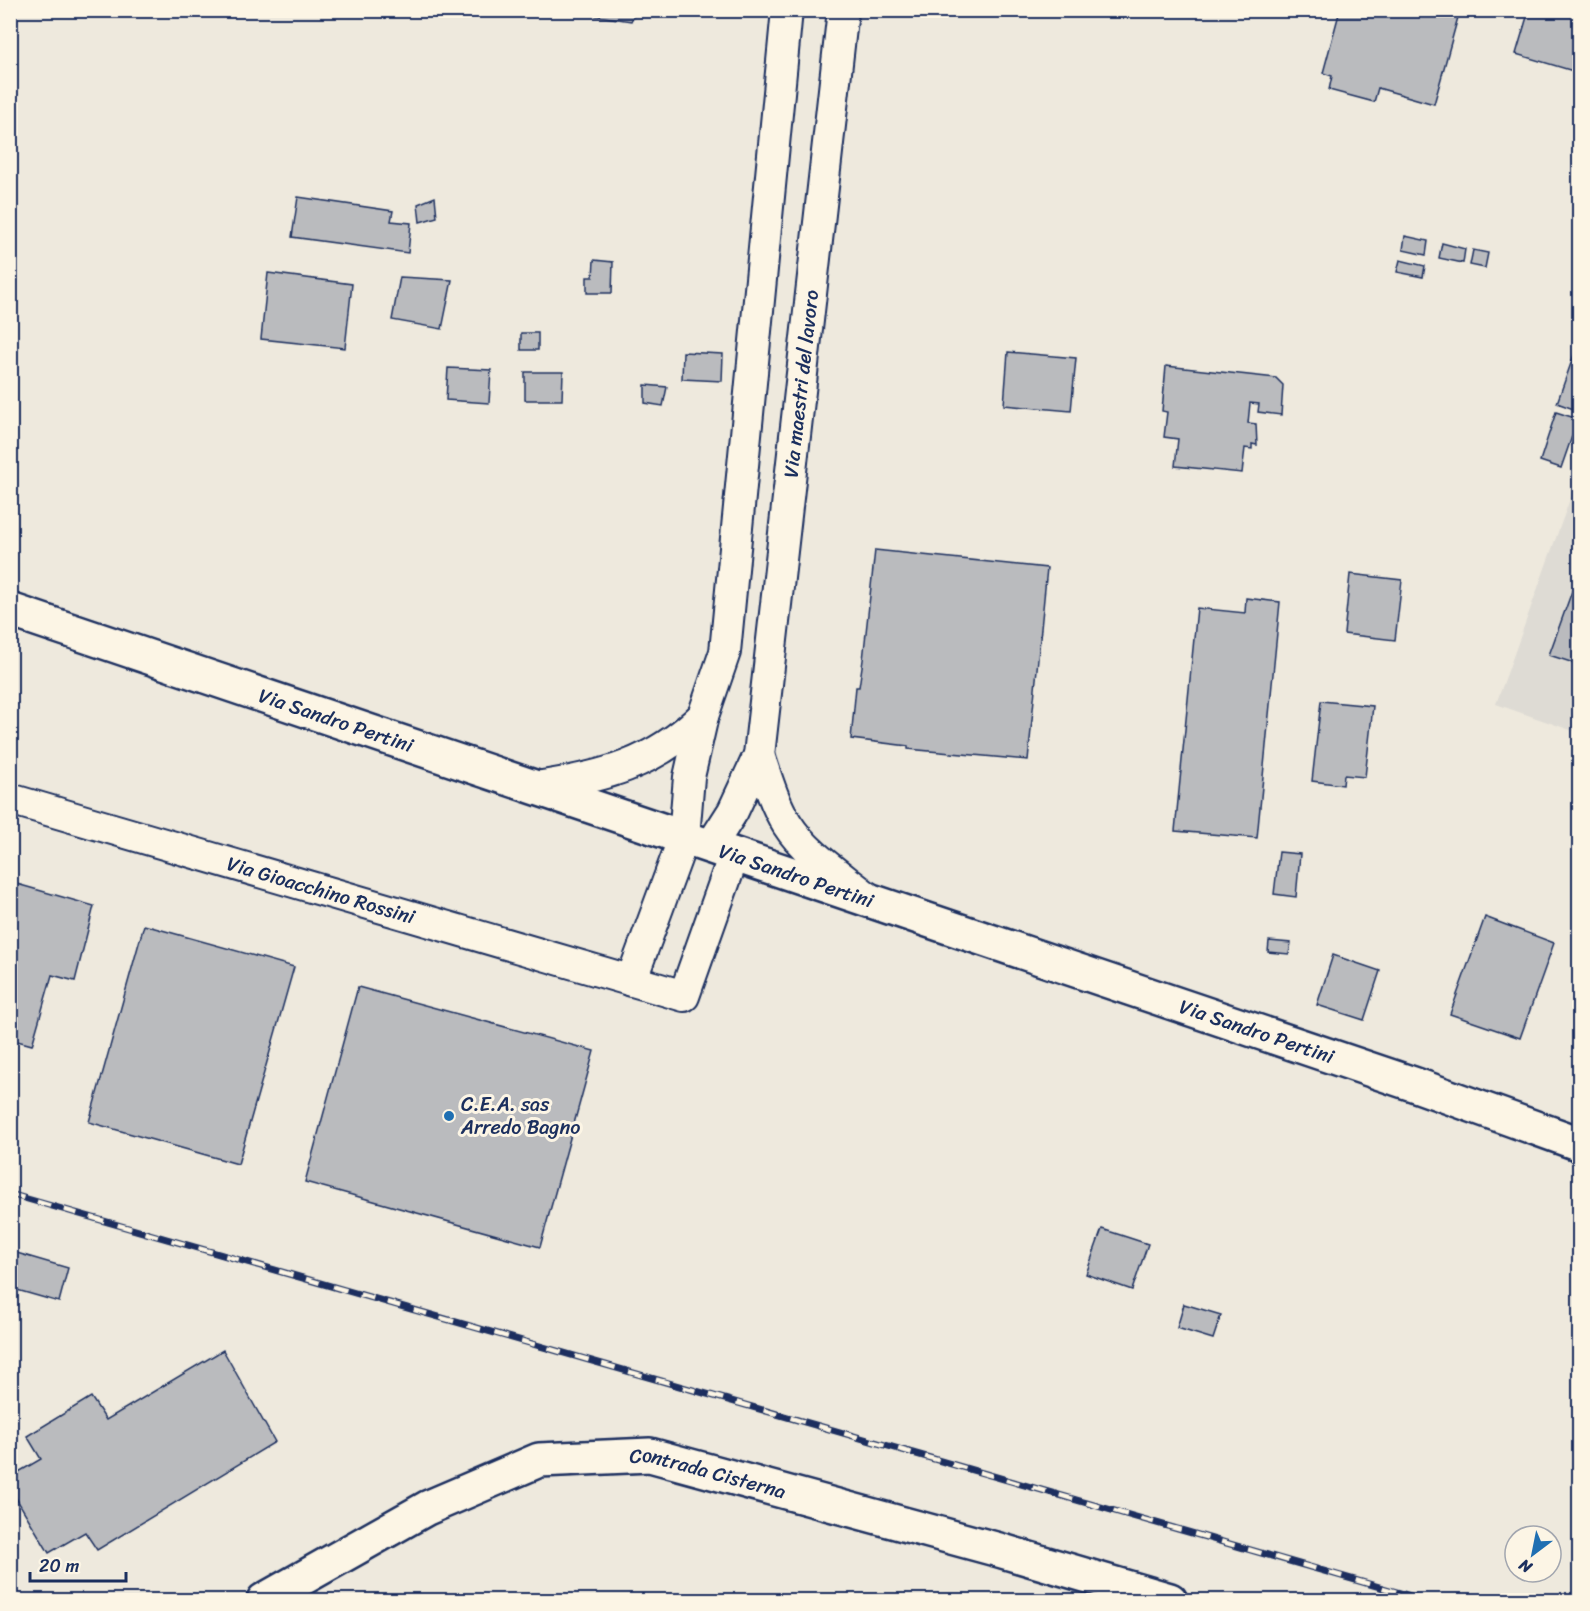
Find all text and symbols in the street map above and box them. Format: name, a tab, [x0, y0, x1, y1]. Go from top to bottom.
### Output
street label: Via maestri del lavoro	[773, 288, 829, 480]
street label: Via Sandro Pertini	[254, 678, 419, 763]
street label: Via Sandro Pertini	[714, 834, 880, 919]
street label: Via Gioacchino Rossini	[223, 846, 421, 935]
street label: Via Sandro Pertini	[1175, 989, 1340, 1075]
place label: C.E.A. sas Arredo Bagno	[460, 1087, 580, 1145]
marker: C.E.A. sas Arredo Bagno	[442, 1109, 456, 1123]
street label: Contrada Cisterna	[629, 1438, 790, 1509]
north arrow	[1503, 1524, 1563, 1584]
scale bar	[30, 1545, 126, 1583]
text: 20 m	[39, 1550, 79, 1582]
text: N	[1512, 1551, 1539, 1582]

